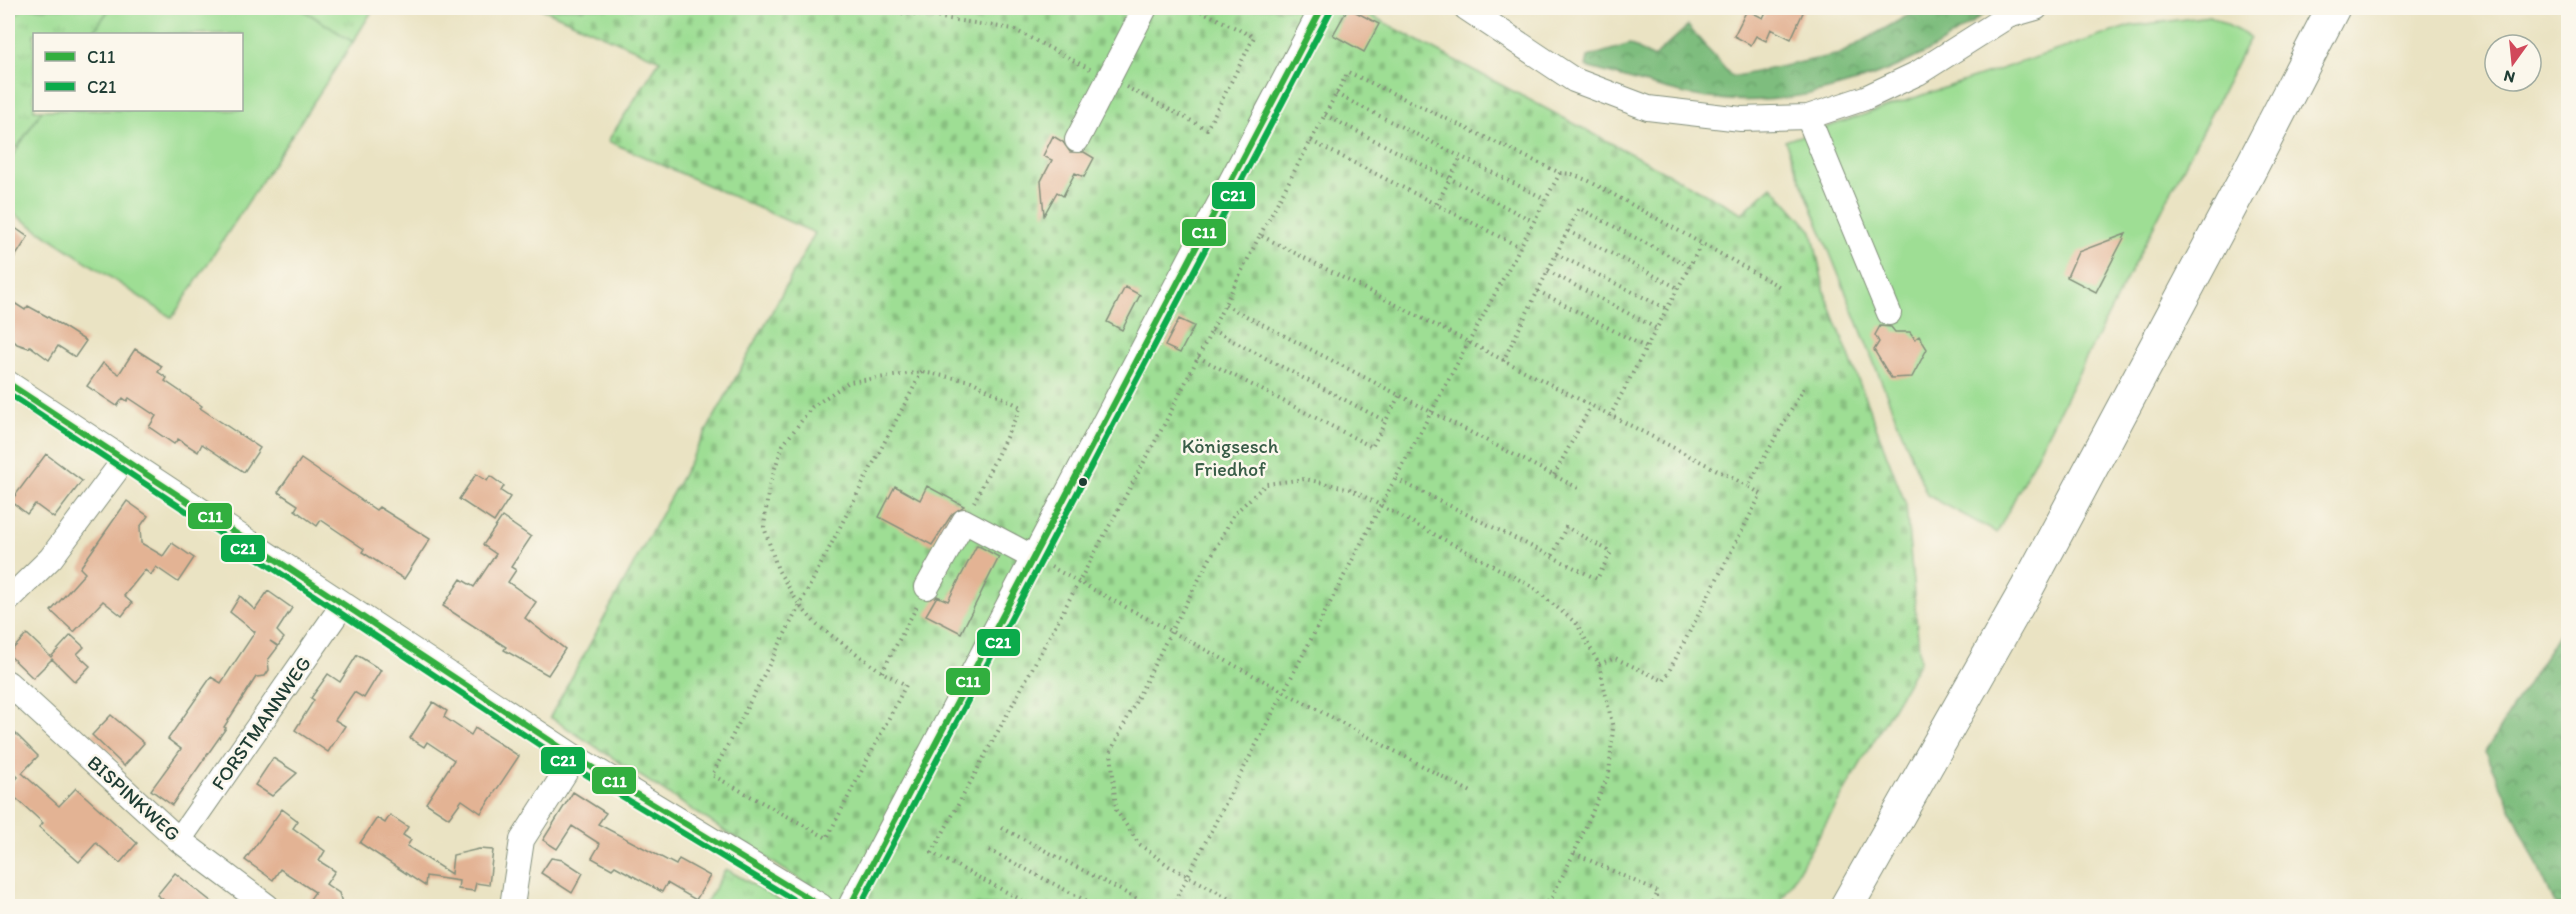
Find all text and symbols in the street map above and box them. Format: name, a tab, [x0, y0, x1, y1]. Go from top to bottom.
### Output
legend	[33, 33, 243, 111]
north arrow	[2483, 33, 2543, 93]
text: C11	[87, 46, 115, 68]
text: N	[2502, 66, 2517, 88]
text: C21	[87, 76, 116, 98]
line badge: C21	[1211, 181, 1256, 210]
text: C21	[1220, 186, 1247, 205]
line badge: C11	[1181, 218, 1227, 247]
text: C11	[1191, 223, 1217, 242]
park label: Königsesch Friedhof	[1182, 434, 1279, 481]
unlabelled marker	[1077, 476, 1089, 488]
line badge: C11	[187, 502, 233, 530]
text: C11	[197, 507, 223, 526]
line badge: C21	[220, 534, 266, 563]
text: C21	[230, 539, 257, 558]
line badge: C21	[976, 628, 1021, 657]
text: C21	[985, 633, 1012, 652]
street label: FORSTMANNWEG	[206, 652, 316, 794]
line badge: C11	[945, 667, 991, 696]
text: C11	[955, 672, 981, 691]
line badge: C21	[540, 746, 586, 775]
street label: BISPINKWEG	[83, 750, 185, 846]
text: C21	[550, 751, 577, 770]
line badge: C11	[591, 766, 637, 795]
text: C11	[601, 772, 627, 791]

